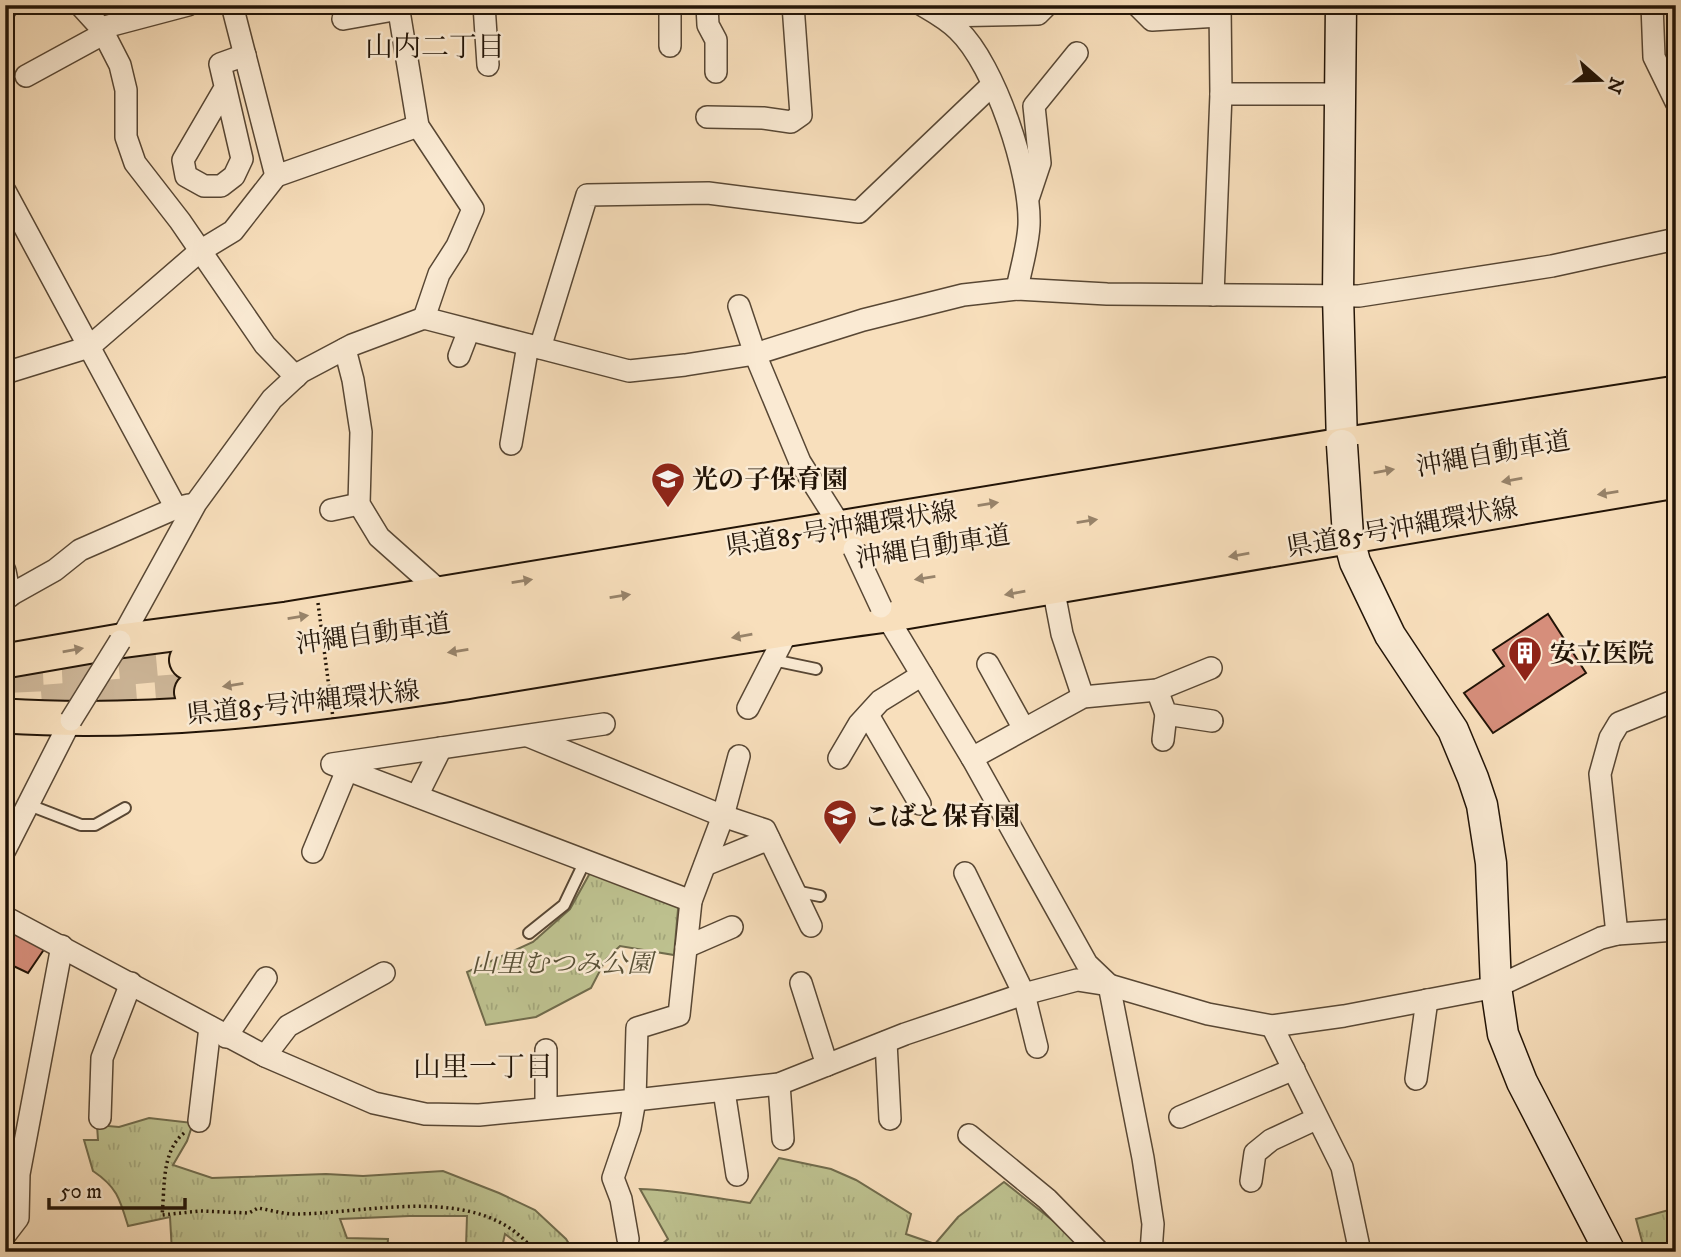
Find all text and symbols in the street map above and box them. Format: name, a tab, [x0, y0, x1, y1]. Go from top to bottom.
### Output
district label: 山内二丁目	[365, 30, 505, 65]
north arrow	[1566, 46, 1636, 116]
text: N	[1601, 74, 1628, 97]
street label: 沖縄自動車道	[1414, 425, 1573, 484]
school or university icon: 光の子保育園	[649, 460, 687, 509]
place label: 光の子保育園	[692, 464, 848, 497]
one-way arrow	[1373, 465, 1395, 476]
one-way arrow	[1501, 475, 1523, 486]
one-way arrow	[1597, 488, 1619, 499]
street label: 県道85号沖縄環状線	[1284, 492, 1520, 565]
street label: 県道85号沖縄環状線	[723, 495, 959, 564]
one-way arrow	[978, 498, 1000, 509]
one-way arrow	[1076, 515, 1098, 526]
street label: 沖縄自動車道	[854, 519, 1013, 576]
one-way arrow	[1228, 550, 1250, 561]
one-way arrow	[914, 573, 936, 584]
one-way arrow	[511, 575, 533, 586]
one-way arrow	[1004, 588, 1026, 599]
one-way arrow	[609, 590, 631, 601]
street label: 沖縄自動車道	[294, 607, 453, 662]
one-way arrow	[287, 611, 309, 622]
one-way arrow	[731, 631, 753, 642]
building icon: 安立医院	[1506, 634, 1544, 683]
place label: 安立医院	[1550, 638, 1654, 671]
one-way arrow	[62, 644, 84, 655]
one-way arrow	[447, 645, 469, 656]
street label: 県道85号沖縄環状線	[185, 675, 421, 732]
one-way arrow	[222, 680, 244, 691]
school or university icon: こばと保育園	[821, 797, 859, 846]
place label: こばと保育園	[864, 801, 1020, 834]
park label: 山里むつみ公園	[471, 948, 657, 981]
district label: 山里一丁目	[413, 1050, 553, 1085]
scale bar	[49, 1166, 186, 1210]
text: 50 m	[60, 1179, 102, 1205]

